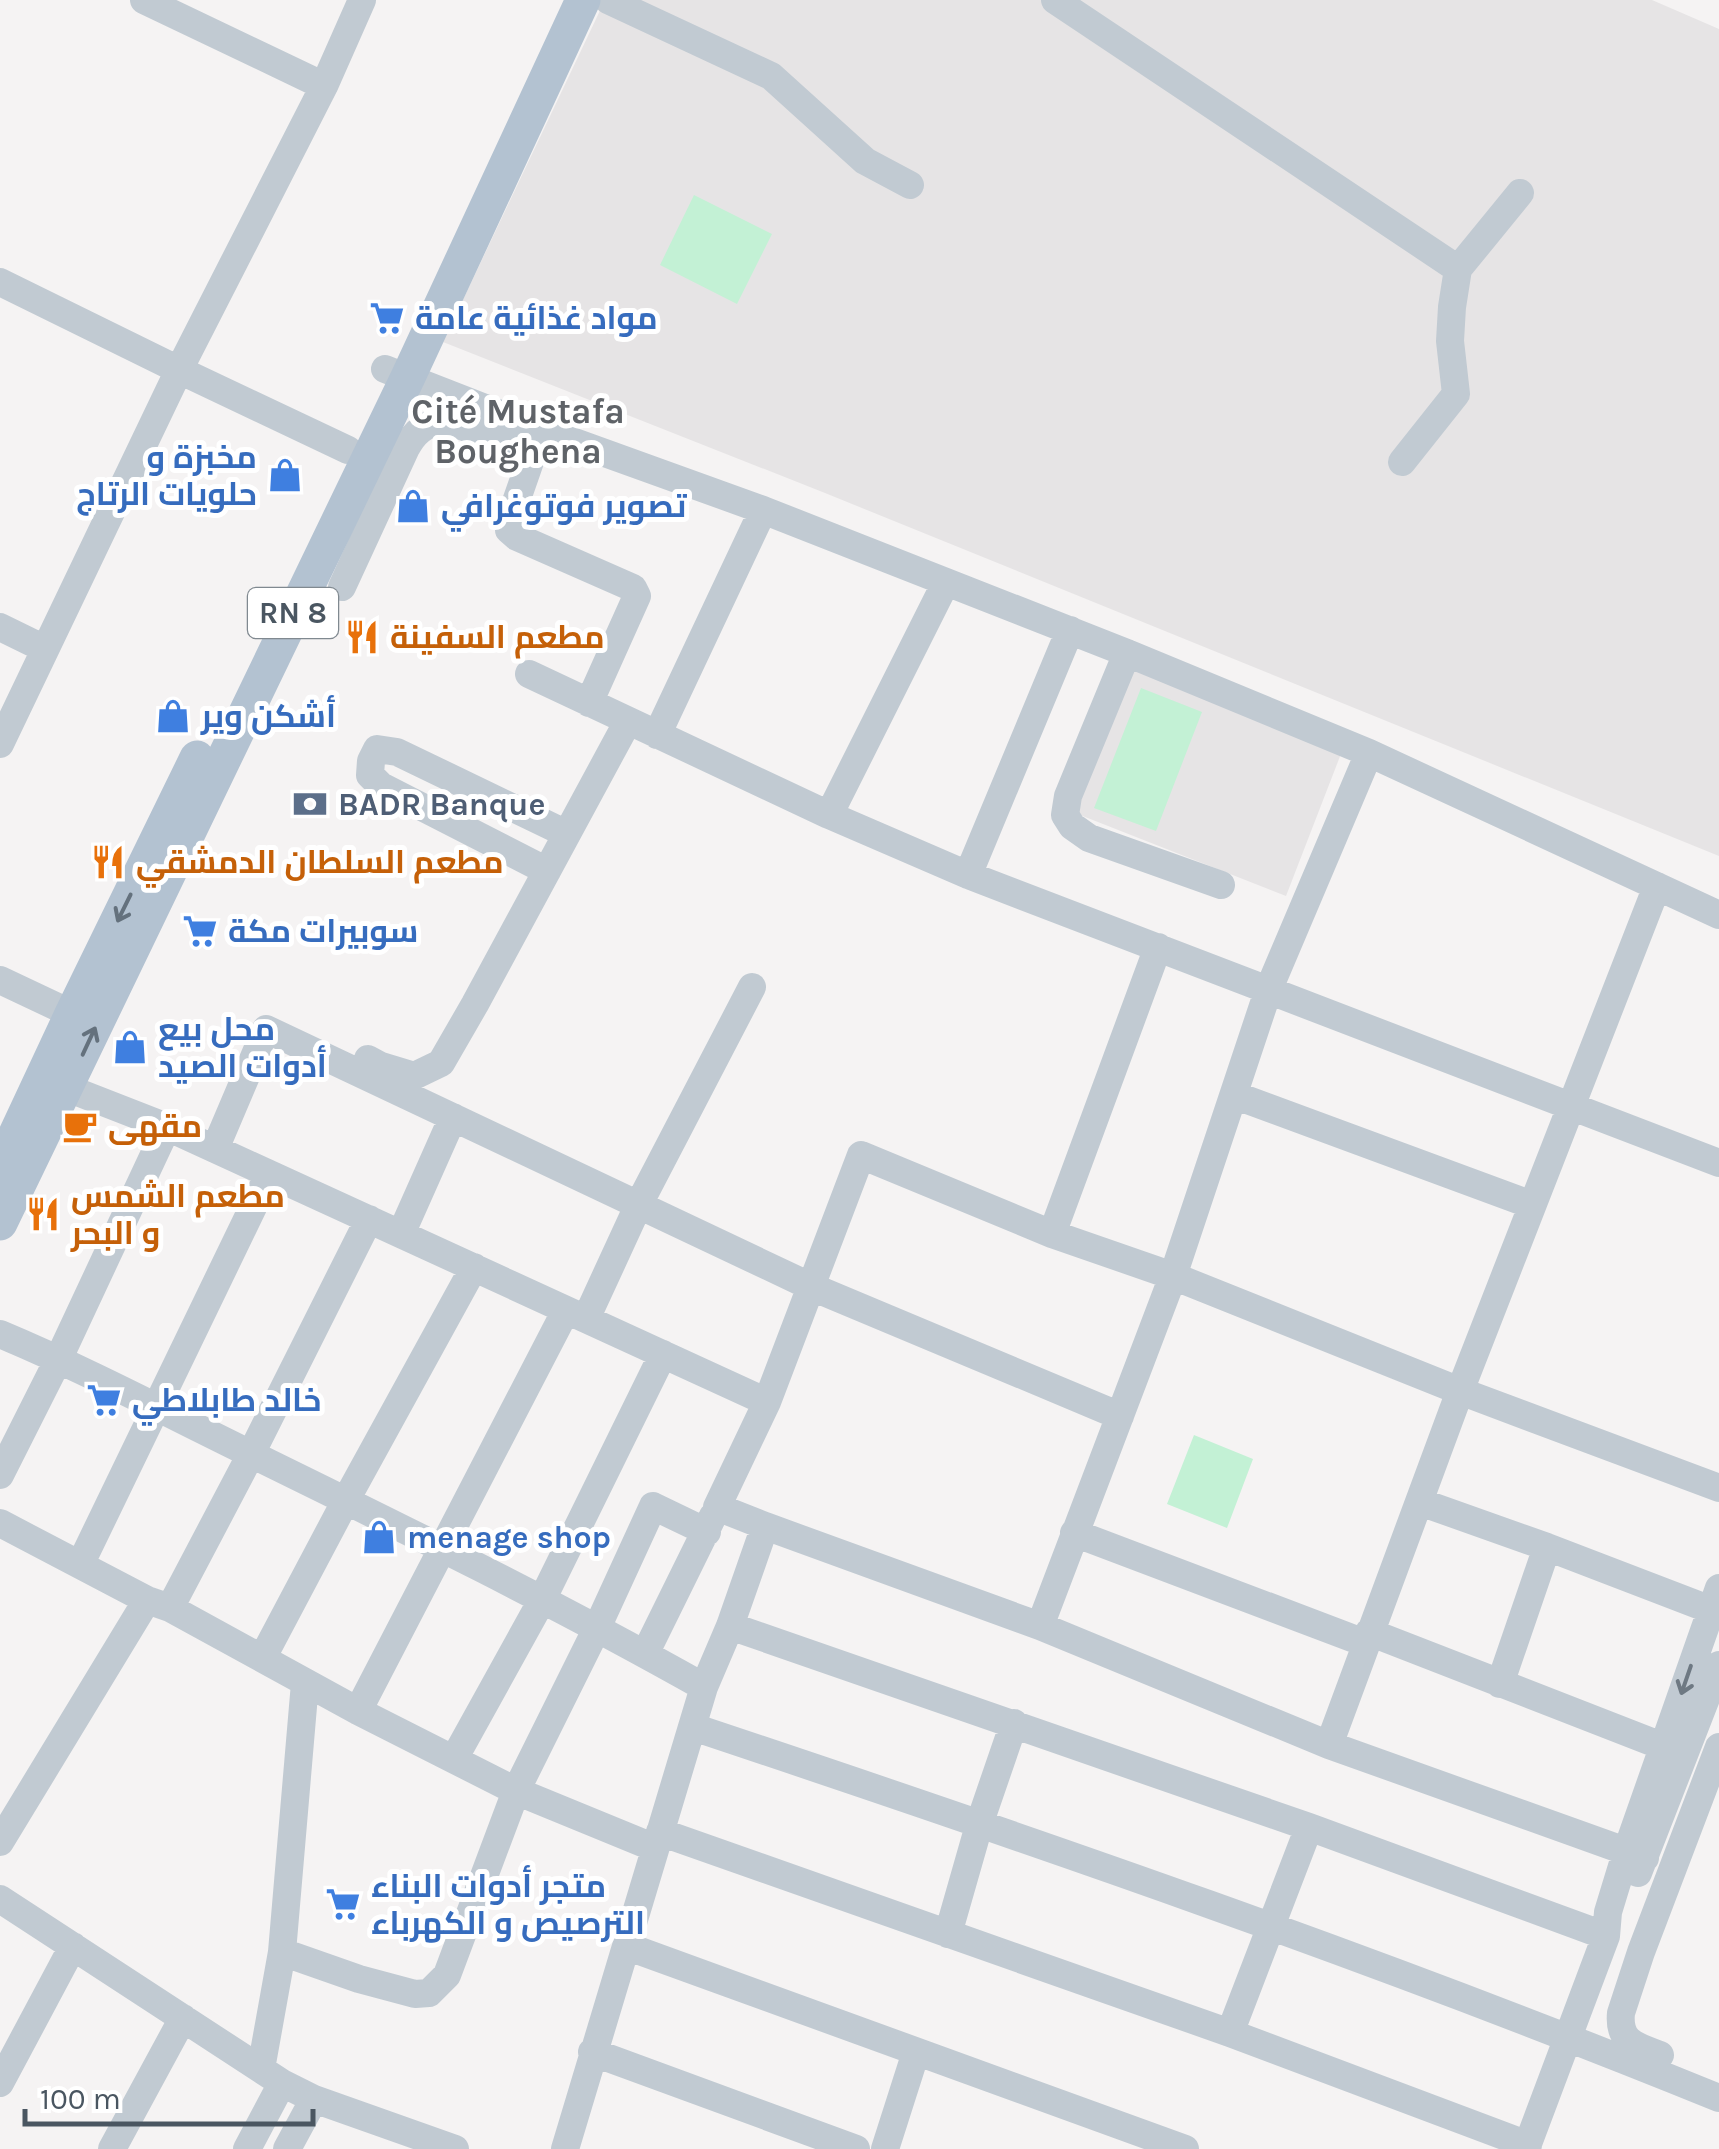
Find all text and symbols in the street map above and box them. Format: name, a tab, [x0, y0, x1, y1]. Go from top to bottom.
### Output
supermarket icon: مواد غذائية عامة	[368, 299, 406, 337]
place label: مواد غذائية عامة	[415, 300, 658, 337]
district label: Cité Mustafa Boughena	[411, 391, 625, 473]
place label: مخبزة و حلويات الرتاج	[76, 439, 257, 516]
shop icon: مخبزة و حلويات الرتاج	[266, 456, 304, 494]
shop icon: تصوير فوتوغرافي	[394, 487, 432, 525]
place label: تصوير فوتوغرافي	[441, 488, 688, 532]
road number: RN 8	[248, 588, 338, 638]
restaurant icon: مطعم السفينة	[343, 618, 381, 656]
place label: مطعم السفينة	[390, 619, 605, 659]
place label: أشكن وير	[200, 695, 336, 735]
shop icon: أشكن وير	[154, 697, 192, 735]
bank icon: BADR Banque	[291, 785, 329, 823]
place label: BADR Banque	[338, 786, 545, 823]
restaurant icon: مطعم السلطان الدمشقي	[89, 843, 127, 881]
place label: مطعم السلطان الدمشقي	[136, 844, 504, 888]
one-way arrow	[114, 893, 133, 922]
supermarket icon: سوبيرات مكة	[181, 912, 219, 950]
place label: سوبيرات مكة	[228, 913, 418, 950]
place label: محل بيع أدوات الصيد	[158, 1011, 327, 1085]
one-way arrow	[80, 1027, 99, 1057]
shop icon: محل بيع أدوات الصيد	[111, 1028, 149, 1066]
cafe icon: مقهى	[61, 1107, 99, 1145]
place label: مقهى	[108, 1108, 202, 1146]
place label: مطعم الشمس و البحر	[70, 1178, 285, 1252]
restaurant icon: مطعم الشمس و البحر	[24, 1195, 62, 1233]
supermarket icon: خالد طابلاطي	[85, 1381, 123, 1419]
place label: خالد طابلاطي	[132, 1382, 321, 1426]
shop icon: menage shop	[360, 1518, 398, 1556]
place label: menage shop	[407, 1519, 611, 1556]
one-way arrow	[1675, 1663, 1693, 1695]
place label: متجر أدوات البناء الترصيص و الكهرباء	[371, 1865, 645, 1943]
supermarket icon: متجر أدوات البناء الترصيص و الكهرباء	[324, 1885, 362, 1923]
scale bar	[25, 2064, 312, 2126]
text: 100 m	[40, 2081, 121, 2117]

